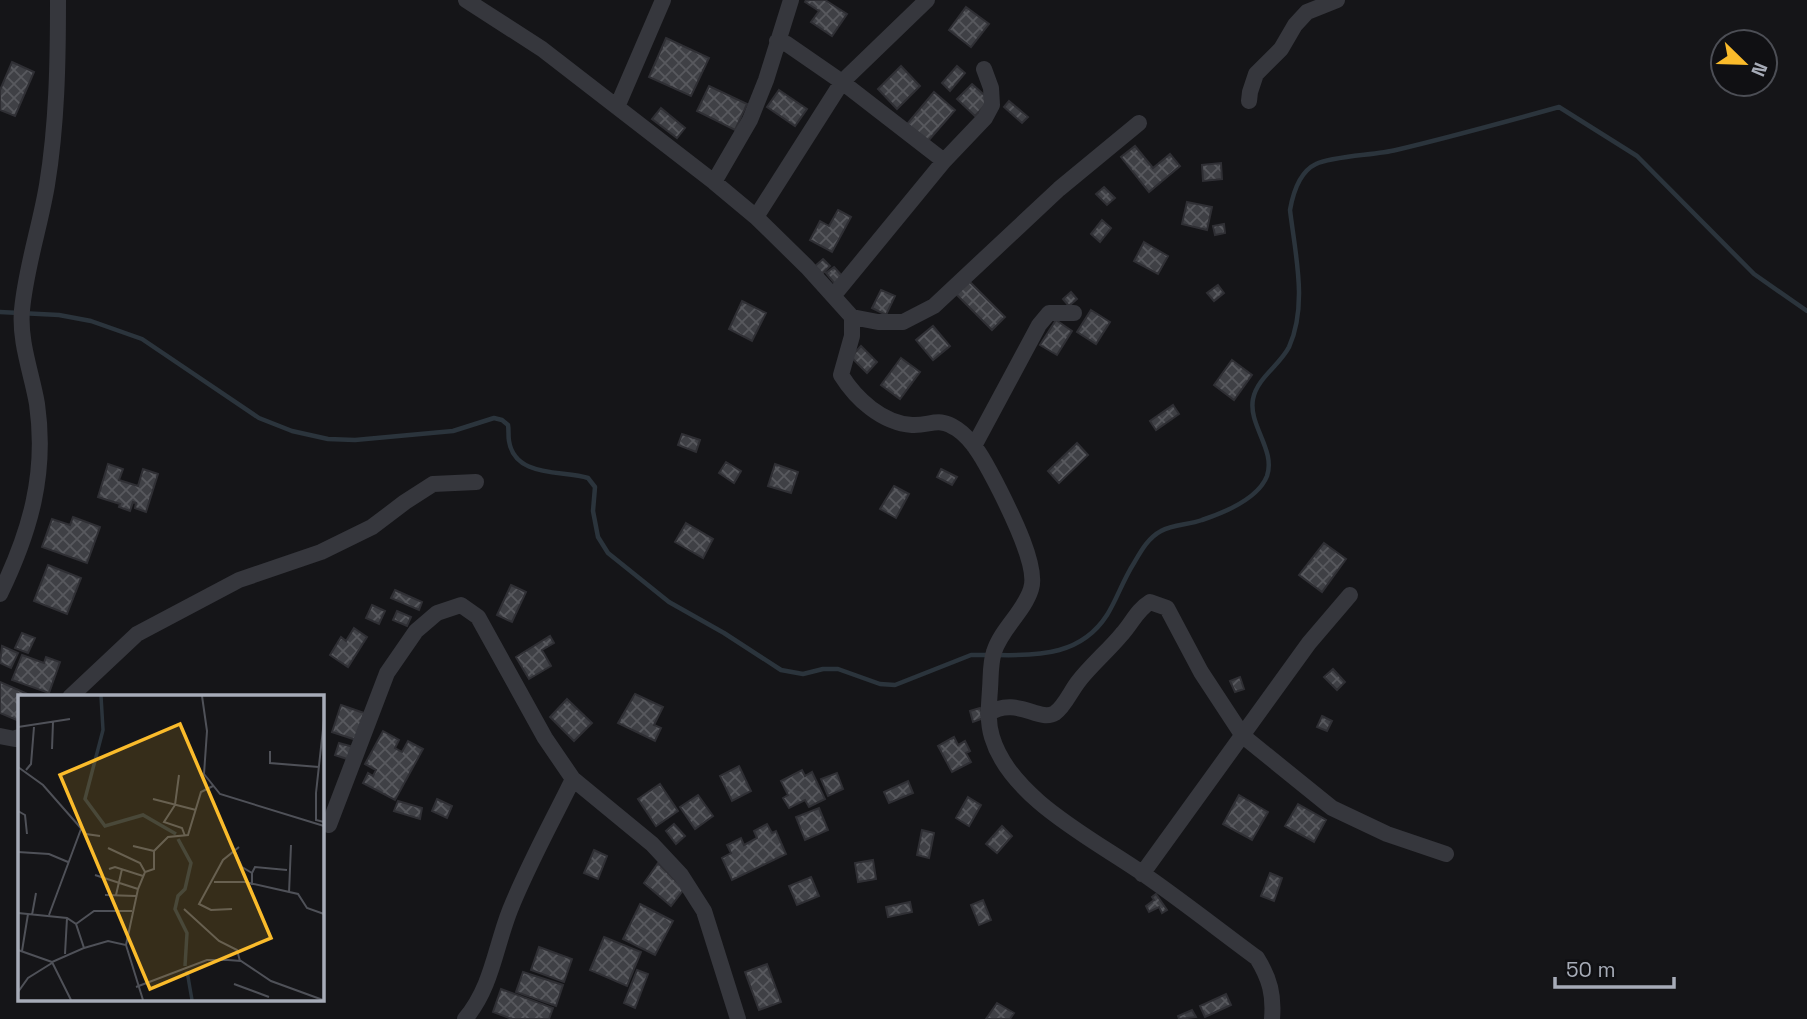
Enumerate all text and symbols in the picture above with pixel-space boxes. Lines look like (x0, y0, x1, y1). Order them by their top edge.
north arrow (1709, 28, 1779, 98)
text: N (1745, 59, 1773, 80)
inset map (18, 695, 324, 1002)
scale bar (1555, 946, 1674, 990)
text: 50 m (1566, 956, 1616, 983)

